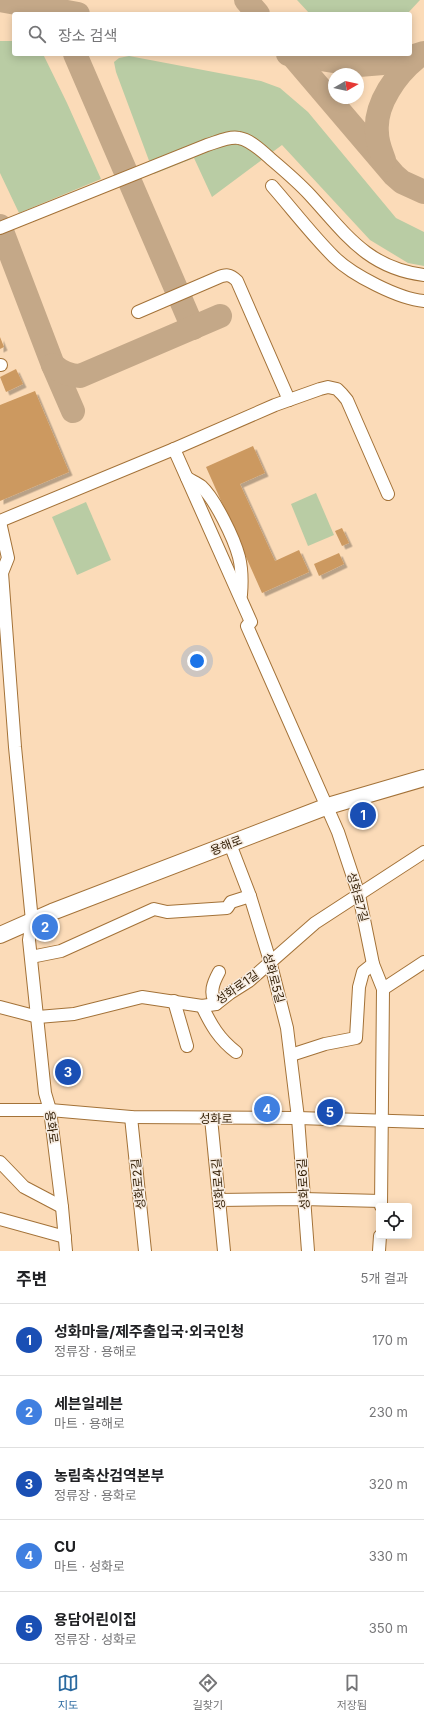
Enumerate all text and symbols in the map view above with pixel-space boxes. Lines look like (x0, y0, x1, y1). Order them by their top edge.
search box (12, 12, 412, 56)
icon: search (26, 23, 48, 45)
text: 장소 검색 (58, 26, 117, 45)
north arrow (328, 68, 364, 104)
your location (187, 651, 207, 671)
pin: 1 (350, 800, 376, 830)
street label: 용해로 (208, 832, 244, 858)
street label: 성화로7길 (344, 870, 372, 924)
pin: 2 (32, 912, 58, 942)
street label: 성화로5길 (260, 951, 288, 1005)
street label: 성화로1길 (213, 967, 261, 1007)
pin: 3 (55, 1057, 81, 1087)
pin: 4 (254, 1094, 280, 1124)
pin: 5 (317, 1097, 343, 1127)
street label: 용화로 (42, 1110, 62, 1144)
street label: 성화로 (199, 1111, 233, 1126)
street label: 성화로4길 (208, 1157, 228, 1211)
street label: 성화로2길 (128, 1158, 148, 1210)
street label: 성화로6길 (294, 1158, 312, 1210)
map controls (376, 1203, 412, 1239)
button: locate (376, 1203, 412, 1239)
text: 주변 (16, 1269, 47, 1289)
text: 5개 결과 (361, 1270, 408, 1286)
text: 성화마을/제주출입국·외국인청 (54, 1322, 244, 1341)
text: 1 (26, 1332, 32, 1348)
text: 170 m (372, 1332, 408, 1348)
text: 정류장 · 용해로 (54, 1343, 137, 1359)
text: 세븐일레븐 (54, 1394, 123, 1413)
text: 2 (25, 1404, 33, 1420)
text: 230 m (369, 1404, 408, 1420)
text: 마트 · 용해로 (54, 1415, 125, 1431)
text: 농림축산검역본부 (54, 1466, 164, 1485)
text: 3 (25, 1476, 33, 1492)
text: 320 m (369, 1476, 408, 1492)
text: 정류장 · 용화로 (54, 1487, 137, 1503)
text: CU (54, 1537, 76, 1556)
text: 4 (25, 1548, 33, 1564)
text: 330 m (369, 1548, 408, 1564)
text: 마트 · 성화로 (54, 1558, 125, 1574)
text: 용담어린이집 (54, 1610, 137, 1629)
text: 5 (25, 1620, 33, 1636)
text: 350 m (369, 1620, 408, 1636)
text: 정류장 · 성화로 (54, 1631, 137, 1647)
tab: 지도 (57, 1672, 79, 1712)
tab: 길찾기 (193, 1672, 223, 1712)
tab: 저장됨 (337, 1672, 367, 1712)

